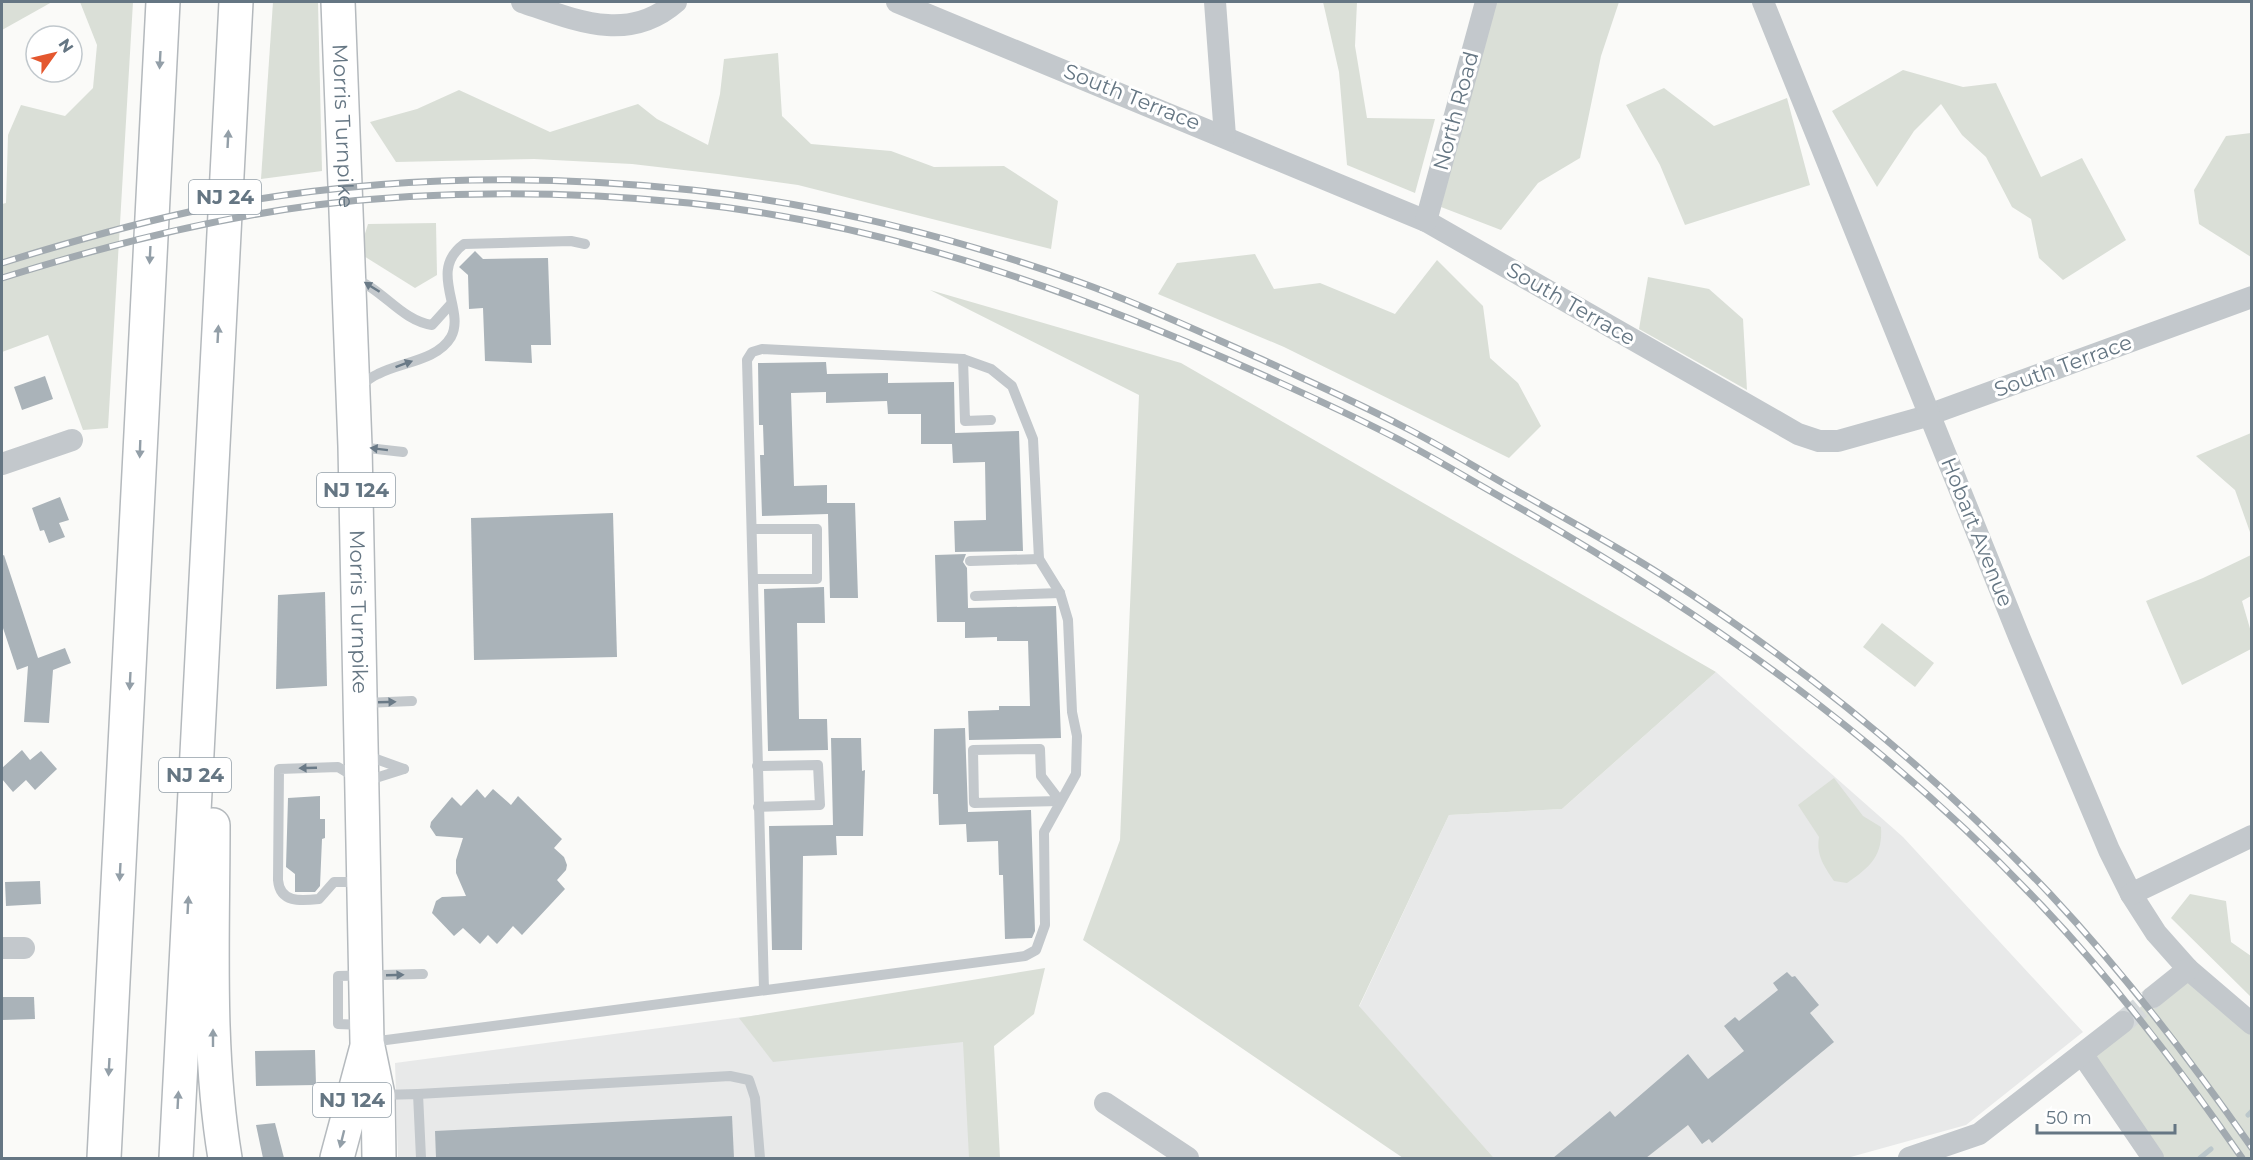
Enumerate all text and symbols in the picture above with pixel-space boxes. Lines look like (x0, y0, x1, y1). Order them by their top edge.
north arrow (24, 24, 84, 84)
text: N (55, 35, 78, 57)
street label: Morris Turnpike (328, 43, 359, 208)
street label: North Road (1428, 49, 1483, 173)
one-way arrow (155, 50, 164, 69)
street label: South Terrace (1060, 58, 1204, 135)
one-way arrow (224, 130, 233, 149)
road number: NJ 24 (189, 180, 261, 214)
one-way arrow (145, 245, 154, 264)
street label: South Terrace (1502, 257, 1640, 351)
one-way arrow (364, 281, 380, 292)
one-way arrow (213, 324, 222, 343)
street label: South Terrace (1991, 329, 2135, 402)
one-way arrow (396, 359, 414, 369)
one-way arrow (136, 440, 145, 459)
one-way arrow (369, 444, 388, 454)
street label: Hobart Avenue (1936, 454, 2019, 610)
road number: NJ 124 (317, 473, 395, 507)
street label: Morris Turnpike (345, 529, 373, 694)
one-way arrow (126, 672, 135, 691)
one-way arrow (377, 698, 396, 707)
road number: NJ 24 (159, 758, 231, 792)
one-way arrow (299, 764, 318, 773)
one-way arrow (116, 863, 125, 882)
one-way arrow (184, 896, 193, 915)
one-way arrow (385, 970, 404, 980)
one-way arrow (208, 1028, 218, 1047)
one-way arrow (105, 1058, 114, 1077)
road number: NJ 124 (313, 1083, 391, 1117)
one-way arrow (174, 1091, 183, 1110)
scale bar (2037, 1097, 2175, 1135)
text: 50 m (2046, 1107, 2092, 1129)
one-way arrow (337, 1130, 347, 1148)

